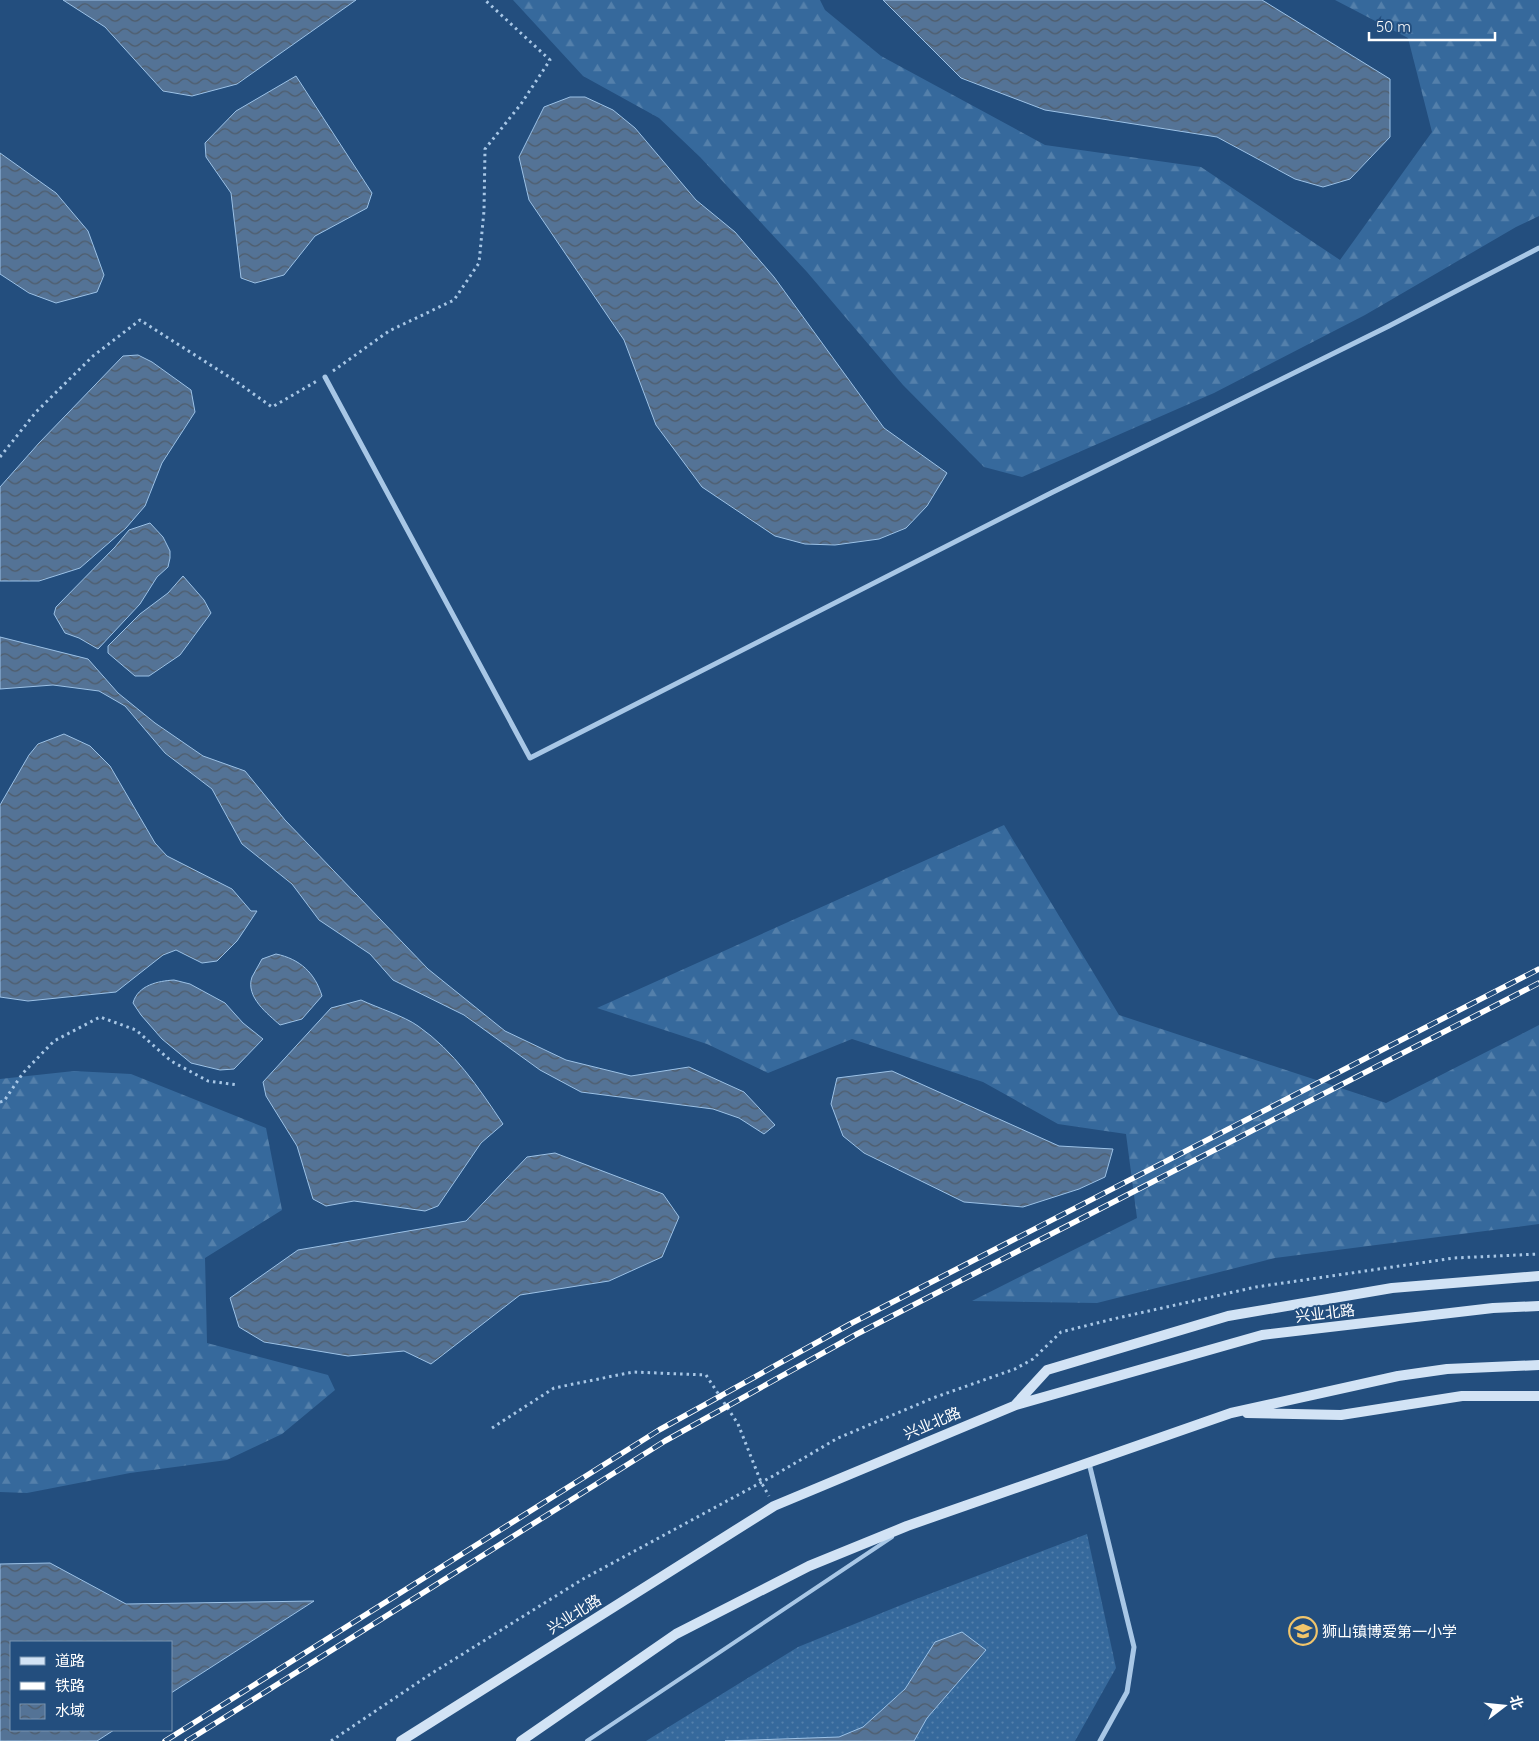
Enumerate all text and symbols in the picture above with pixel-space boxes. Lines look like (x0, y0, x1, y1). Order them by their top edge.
scale bar (1369, 10, 1495, 42)
text: 50 m (1376, 17, 1411, 36)
street label: 兴业北路 (1294, 1300, 1356, 1326)
street label: 兴业北路 (901, 1403, 963, 1443)
street label: 兴业北路 (544, 1590, 604, 1638)
school or university icon: 狮山镇博爱第一小学 (1288, 1616, 1318, 1646)
place label: 狮山镇博爱第一小学 (1322, 1622, 1457, 1641)
legend (10, 1641, 172, 1731)
text: 道路 (55, 1651, 85, 1670)
text: 铁路 (55, 1676, 85, 1695)
north arrow (1479, 1681, 1529, 1731)
text: 北 (1506, 1693, 1527, 1712)
text: 水域 (55, 1701, 85, 1720)

